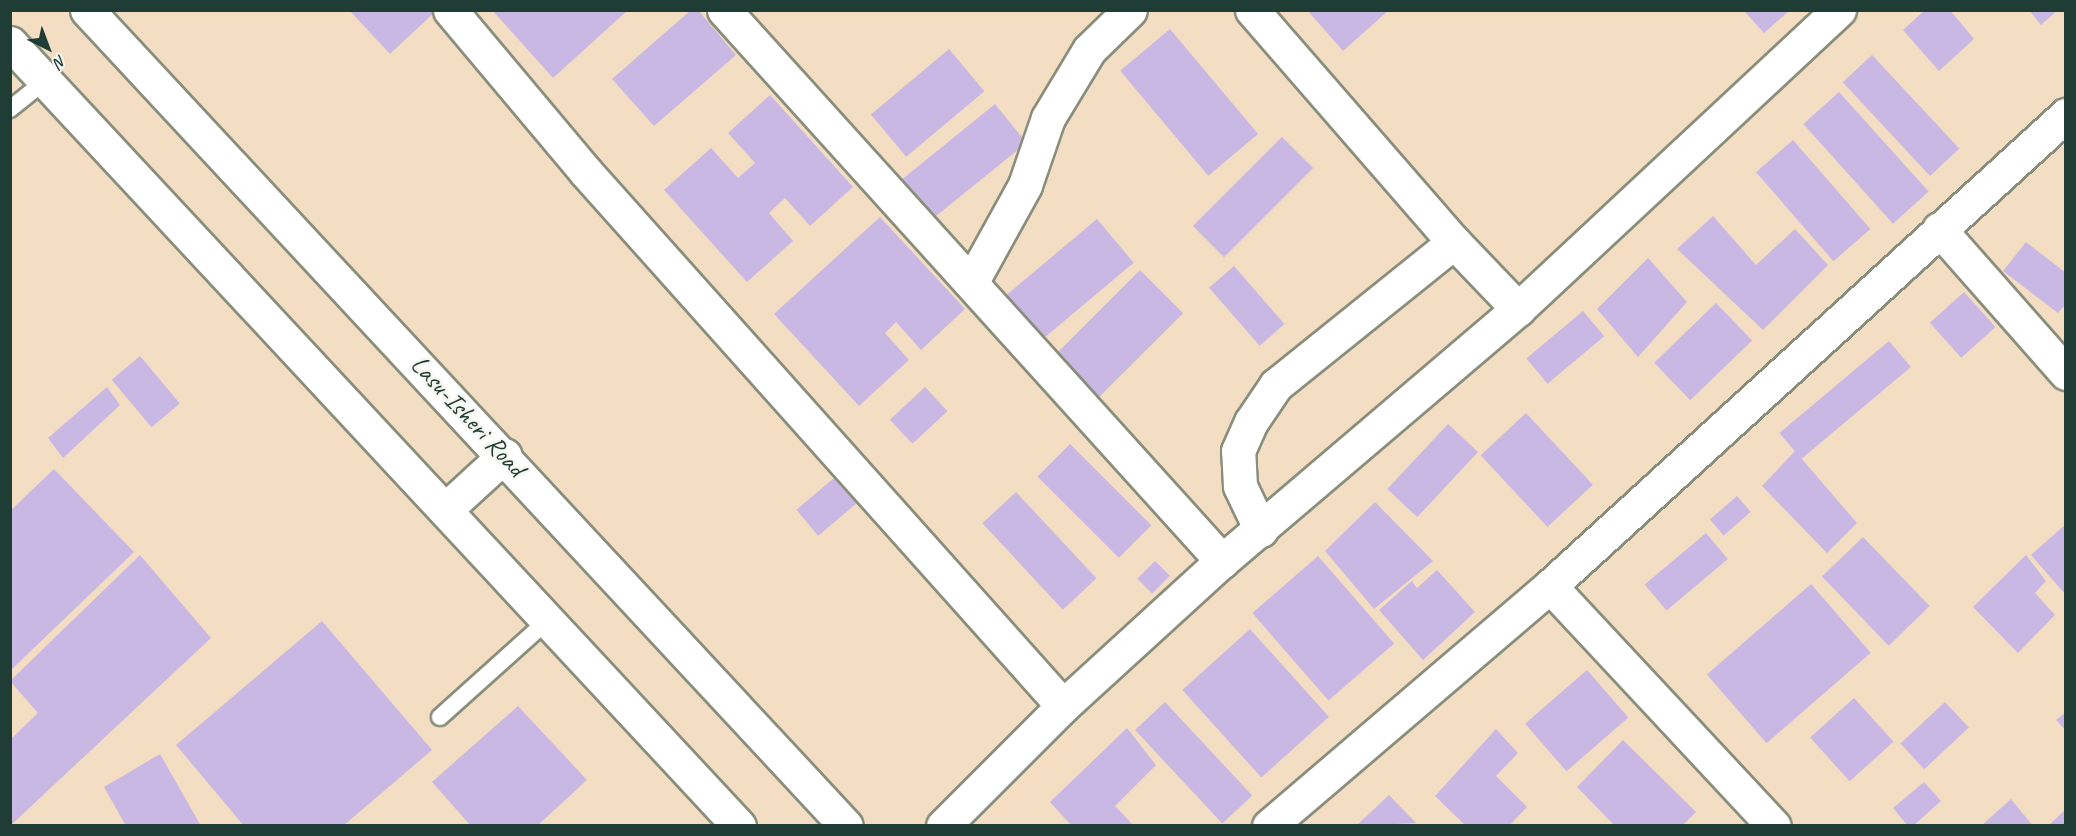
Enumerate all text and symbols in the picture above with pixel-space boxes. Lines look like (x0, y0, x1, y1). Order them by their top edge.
north arrow (18, 18, 78, 78)
text: N (50, 51, 70, 72)
street label: Lasu-Isheri Road (405, 350, 531, 482)

